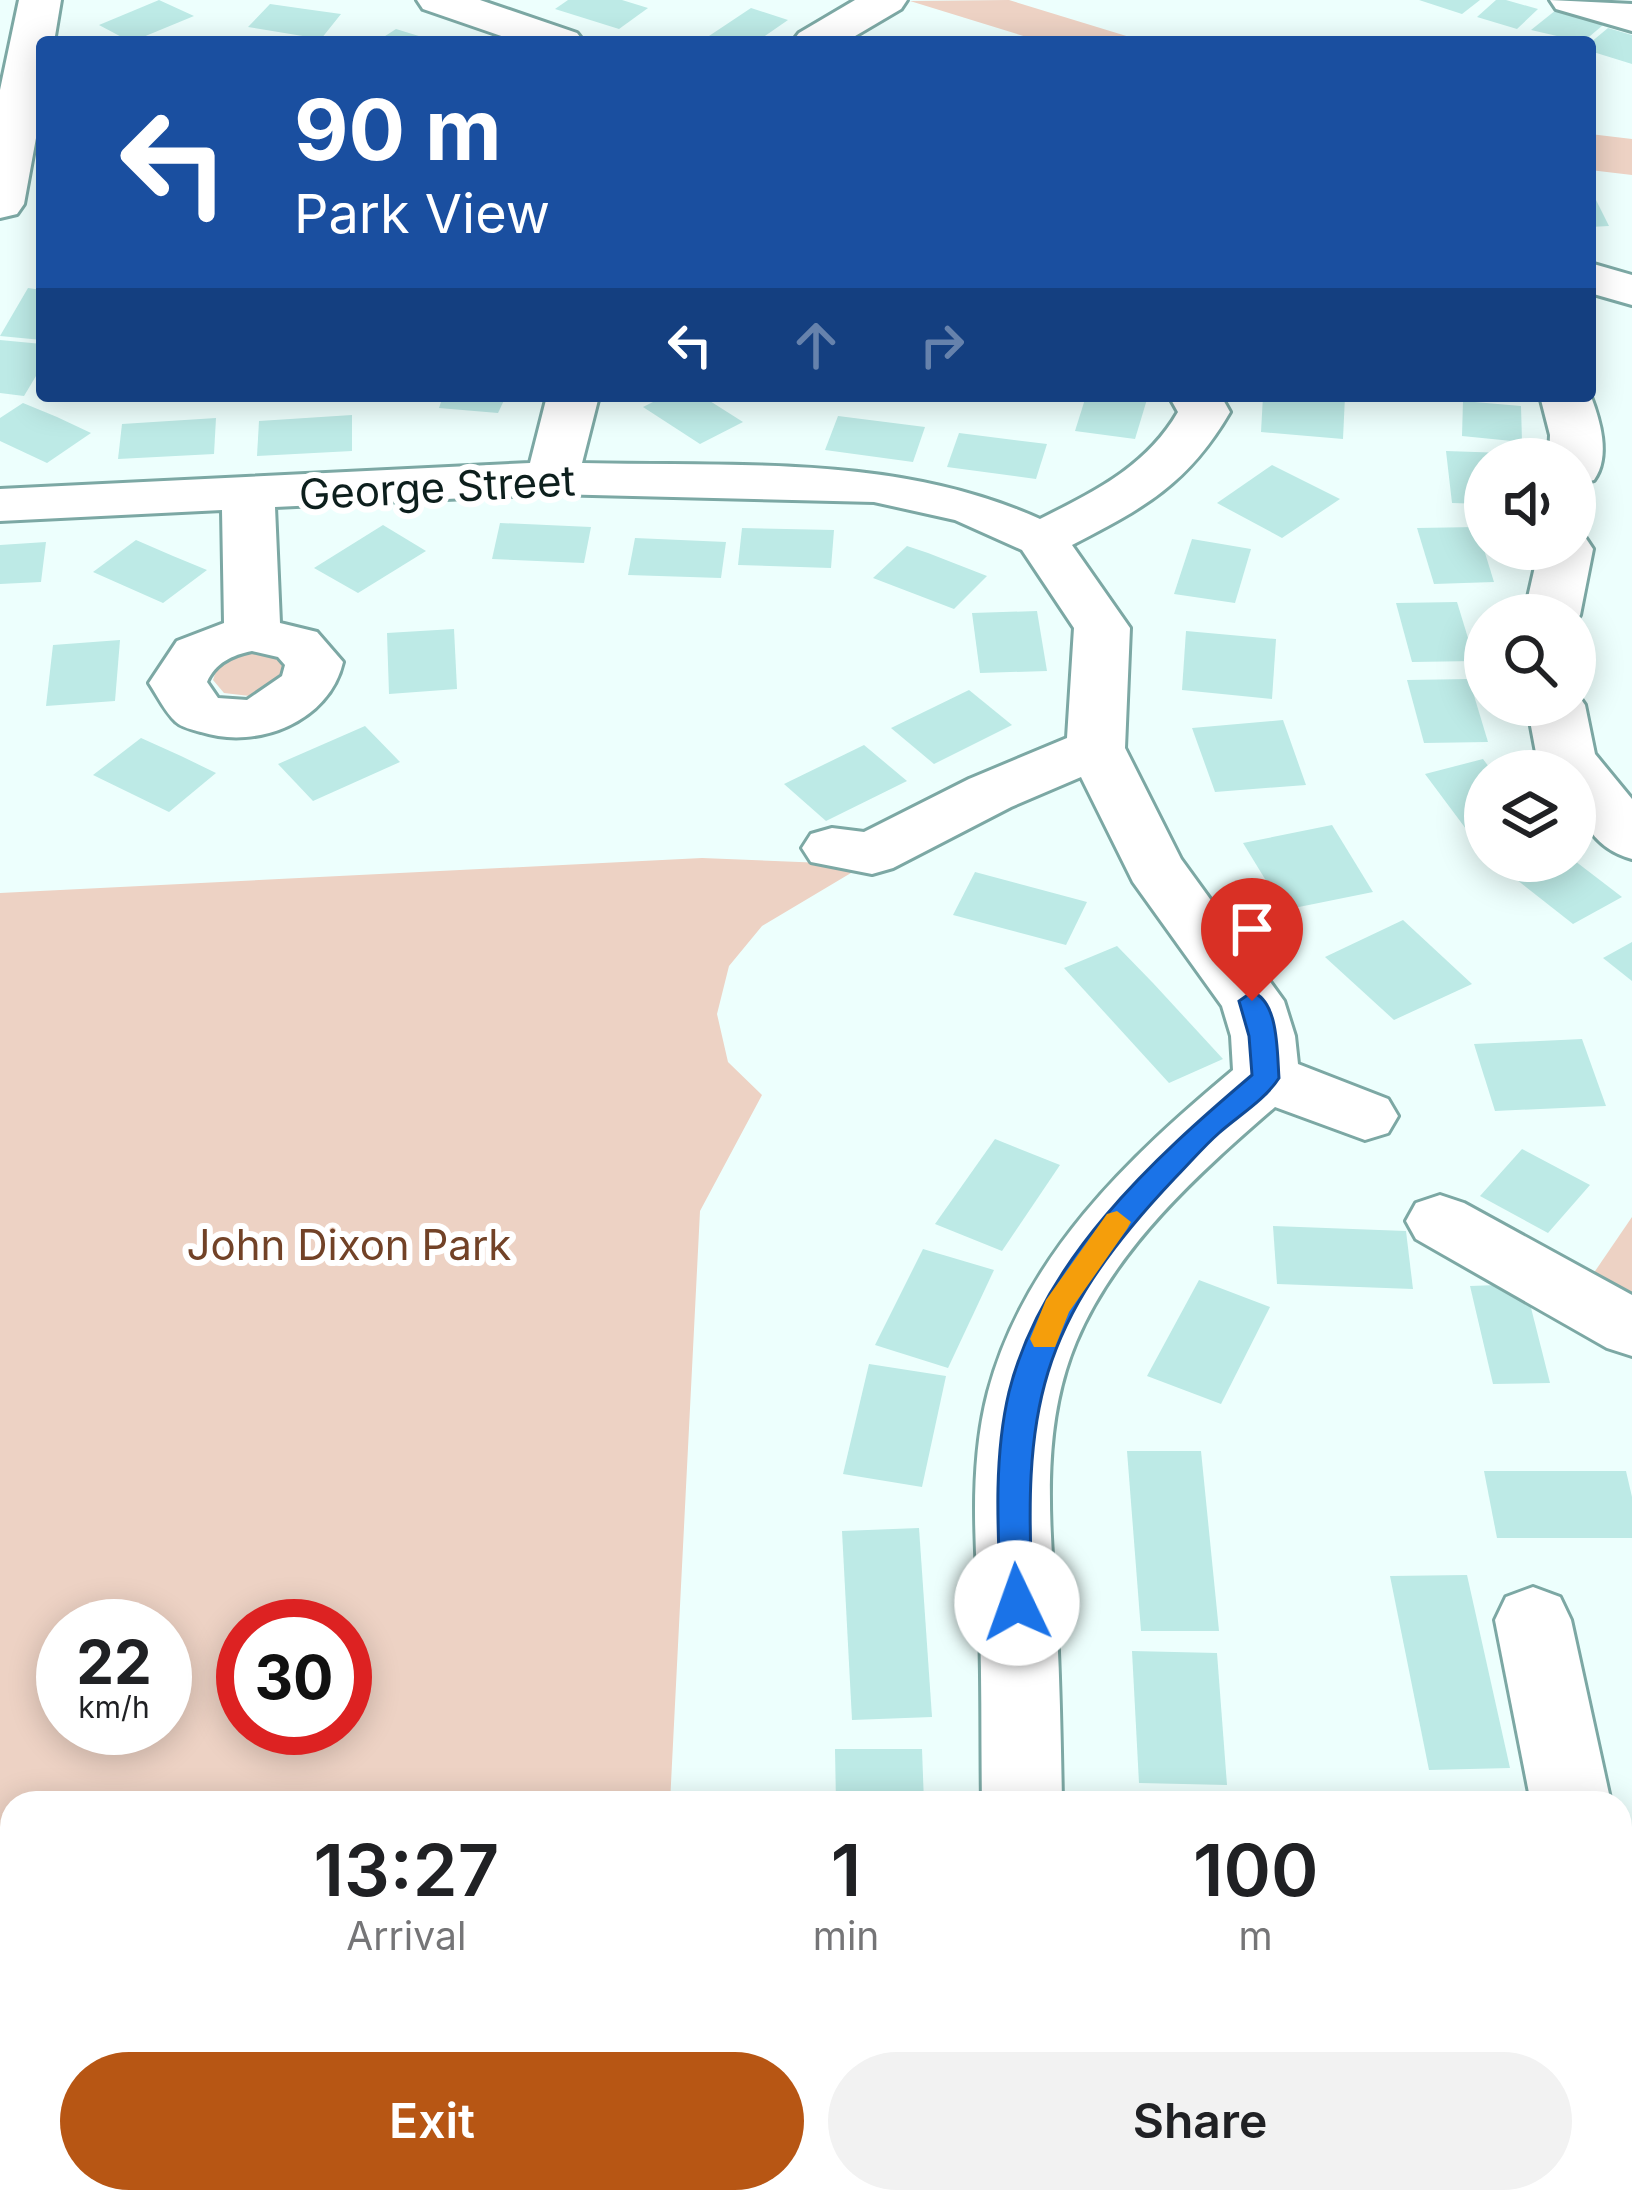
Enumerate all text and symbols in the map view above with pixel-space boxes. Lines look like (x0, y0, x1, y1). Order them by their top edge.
text: 90 m (294, 79, 502, 180)
icon: left (96, 84, 252, 240)
text: Park View (294, 181, 550, 246)
icon: left (657, 312, 723, 378)
icon: ahead (783, 312, 849, 378)
icon: right (909, 312, 975, 378)
map controls (1464, 438, 1596, 882)
button: sound (1464, 438, 1596, 570)
street label: George Street (298, 454, 576, 520)
button: search (1464, 594, 1596, 726)
button: layers (1464, 750, 1596, 882)
pin (1201, 878, 1303, 1001)
icon: arrive (1219, 896, 1285, 962)
park label: John Dixon Park (187, 1219, 511, 1270)
position arrow (954, 1540, 1080, 1666)
speed limit sign: 30 (216, 1599, 372, 1755)
text: 22 (76, 1626, 152, 1698)
text: km/h (78, 1689, 150, 1725)
text: 13:27 (314, 1826, 499, 1913)
text: 1 (831, 1826, 861, 1913)
text: 100 (1193, 1826, 1318, 1913)
text: Arrival (346, 1912, 466, 1959)
text: min (813, 1912, 879, 1959)
text: m (1239, 1912, 1273, 1959)
button: Exit (60, 2052, 804, 2190)
button: Share (828, 2052, 1572, 2190)

